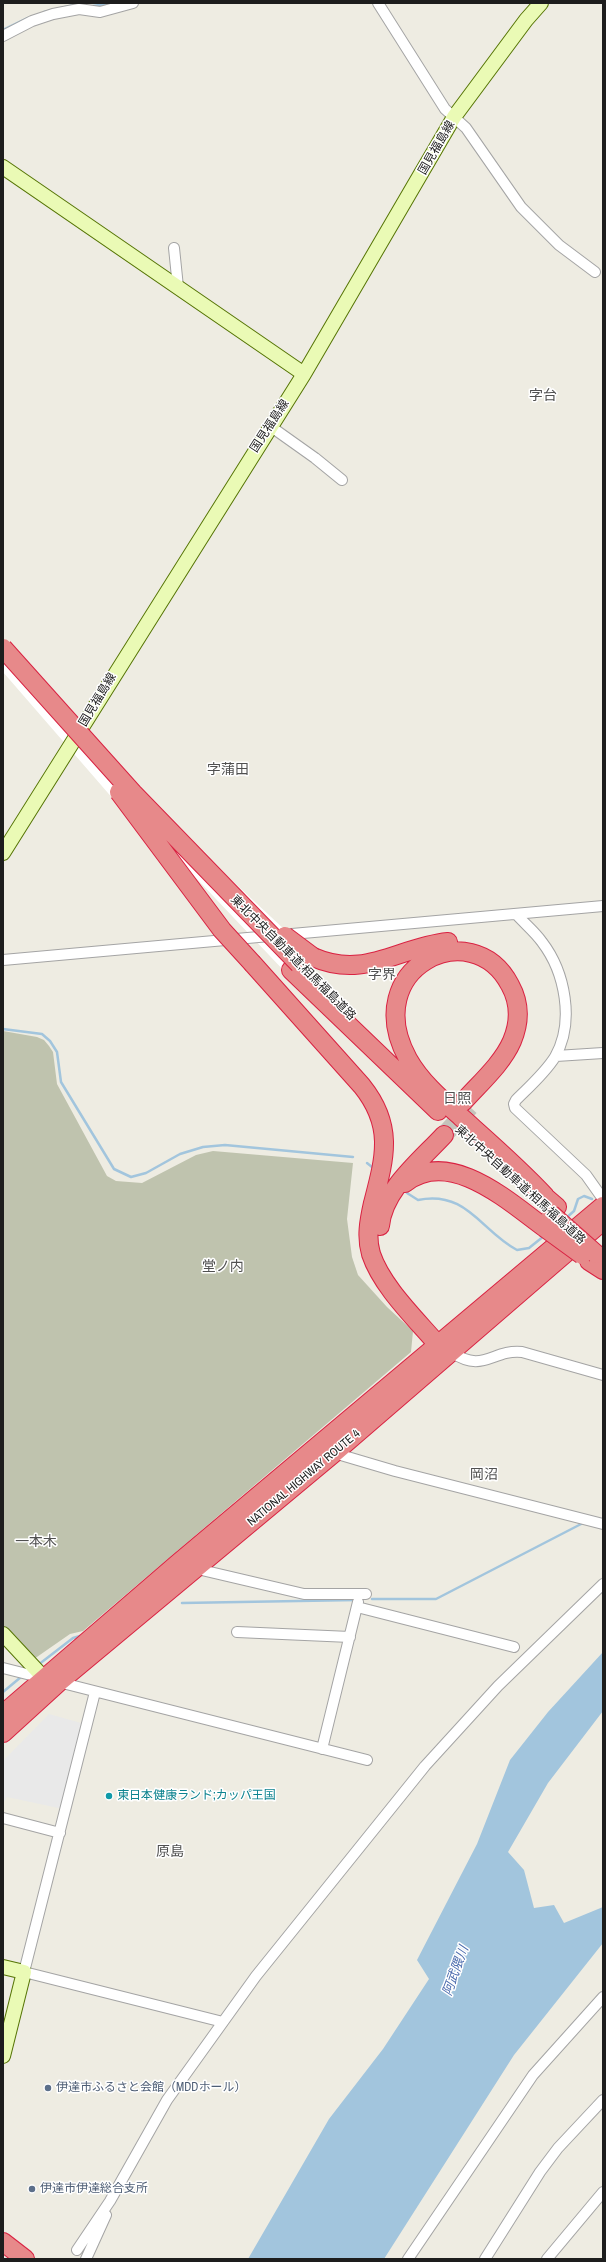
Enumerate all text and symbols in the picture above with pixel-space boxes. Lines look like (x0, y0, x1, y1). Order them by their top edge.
street label: 国見福島線 (416, 118, 458, 178)
district label: 字台 (529, 388, 557, 404)
street label: 国見福島線 (248, 397, 292, 455)
street label: 国見福島線 (76, 671, 120, 729)
district label: 字蒲田 (207, 762, 249, 778)
street label: 東北中央自動車道;相馬福島道路 (228, 893, 358, 1023)
district label: 字界 (368, 967, 396, 983)
district label: 日照 (443, 1091, 471, 1107)
street label: 東北中央自動車道;相馬福島道路 (452, 1123, 588, 1247)
district label: 堂ノ内 (202, 1259, 244, 1275)
street label: NATIONAL HIGHWAY ROUTE 4 (245, 1427, 363, 1529)
district label: 岡沼 (470, 1467, 498, 1483)
district label: 一本木 (15, 1534, 57, 1550)
place label: 東日本健康ランド;カッパ王国 (117, 1789, 276, 1803)
marker: 東日本健康ランド;カッパ王国 (104, 1791, 114, 1801)
district label: 原島 (156, 1844, 184, 1860)
water label: 阿武隈川 (440, 1944, 472, 1998)
place label: 伊達市ふるさと会館（MDDホール） (56, 2081, 246, 2095)
marker: 伊達市ふるさと会館（MDDホール） (43, 2083, 53, 2093)
place label: 伊達市伊達総合支所 (40, 2182, 148, 2196)
marker: 伊達市伊達総合支所 (27, 2184, 37, 2194)

